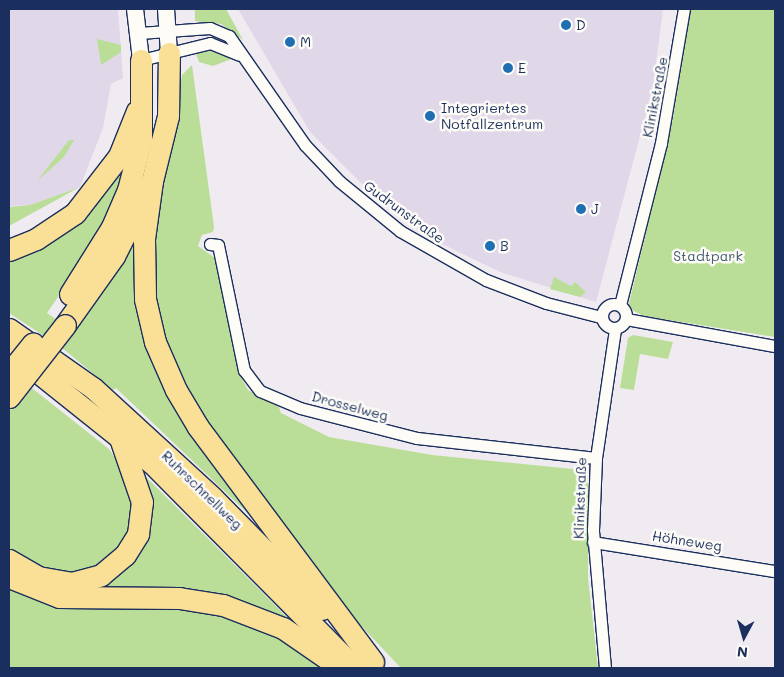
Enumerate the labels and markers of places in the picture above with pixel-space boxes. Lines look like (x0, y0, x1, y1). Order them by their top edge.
place label: D (576, 17, 586, 33)
marker: D (560, 19, 572, 31)
place label: M (300, 34, 311, 50)
marker: M (284, 36, 296, 48)
place label: E (518, 60, 526, 76)
marker: E (502, 62, 514, 74)
place label: Integriertes Notfallzentrum (441, 100, 543, 132)
marker: Integriertes Notfallzentrum (423, 109, 437, 123)
place label: J (591, 201, 599, 217)
marker: J (575, 203, 587, 215)
place label: B (500, 238, 509, 254)
marker: B (484, 240, 496, 252)

